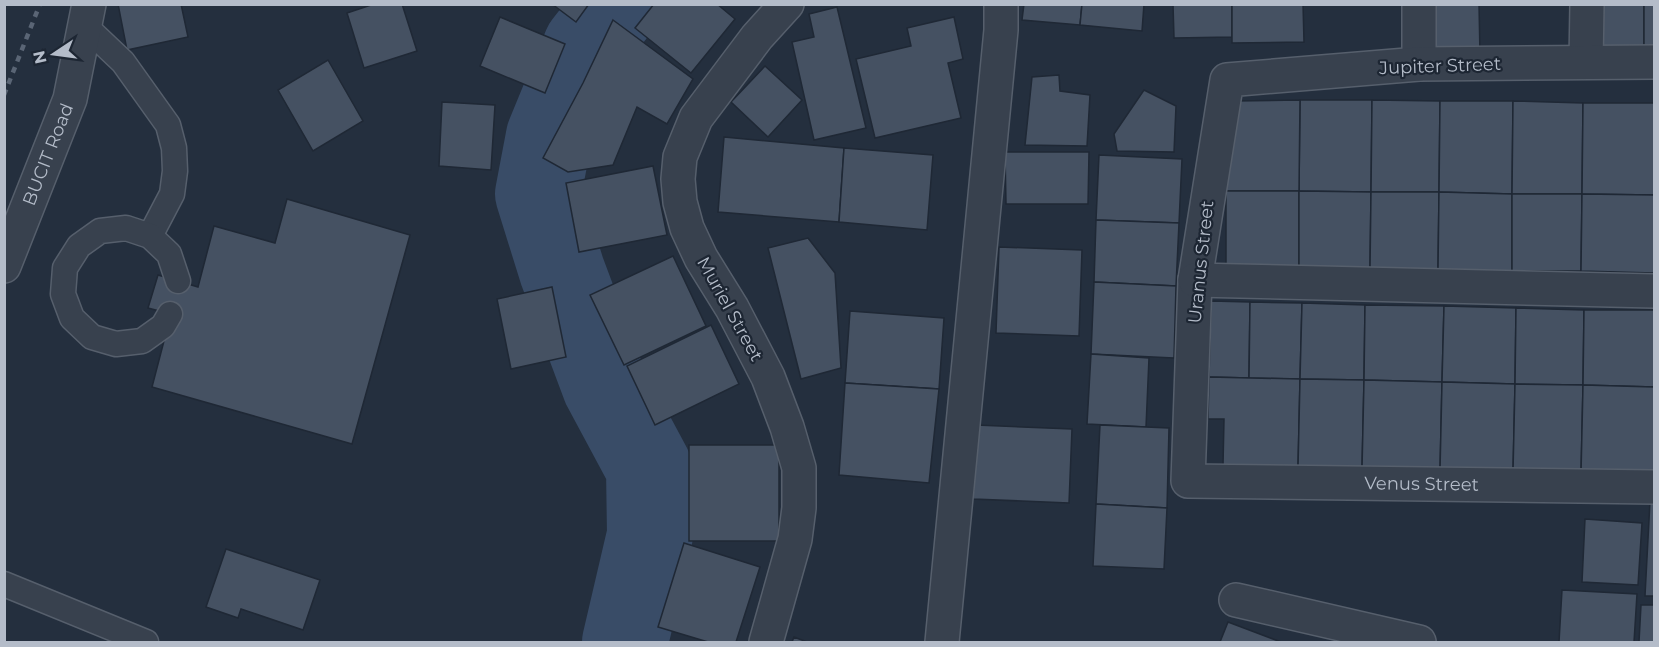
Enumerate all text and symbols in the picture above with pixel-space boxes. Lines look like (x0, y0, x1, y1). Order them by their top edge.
north arrow (24, 24, 84, 84)
text: N (29, 49, 51, 66)
street label: Jupiter Street (1378, 53, 1501, 79)
street label: BUCIT Road (18, 100, 78, 209)
street label: Uranus Street (1184, 199, 1218, 325)
street label: Muriel Street (692, 253, 768, 365)
street label: Venus Street (1364, 472, 1479, 496)

